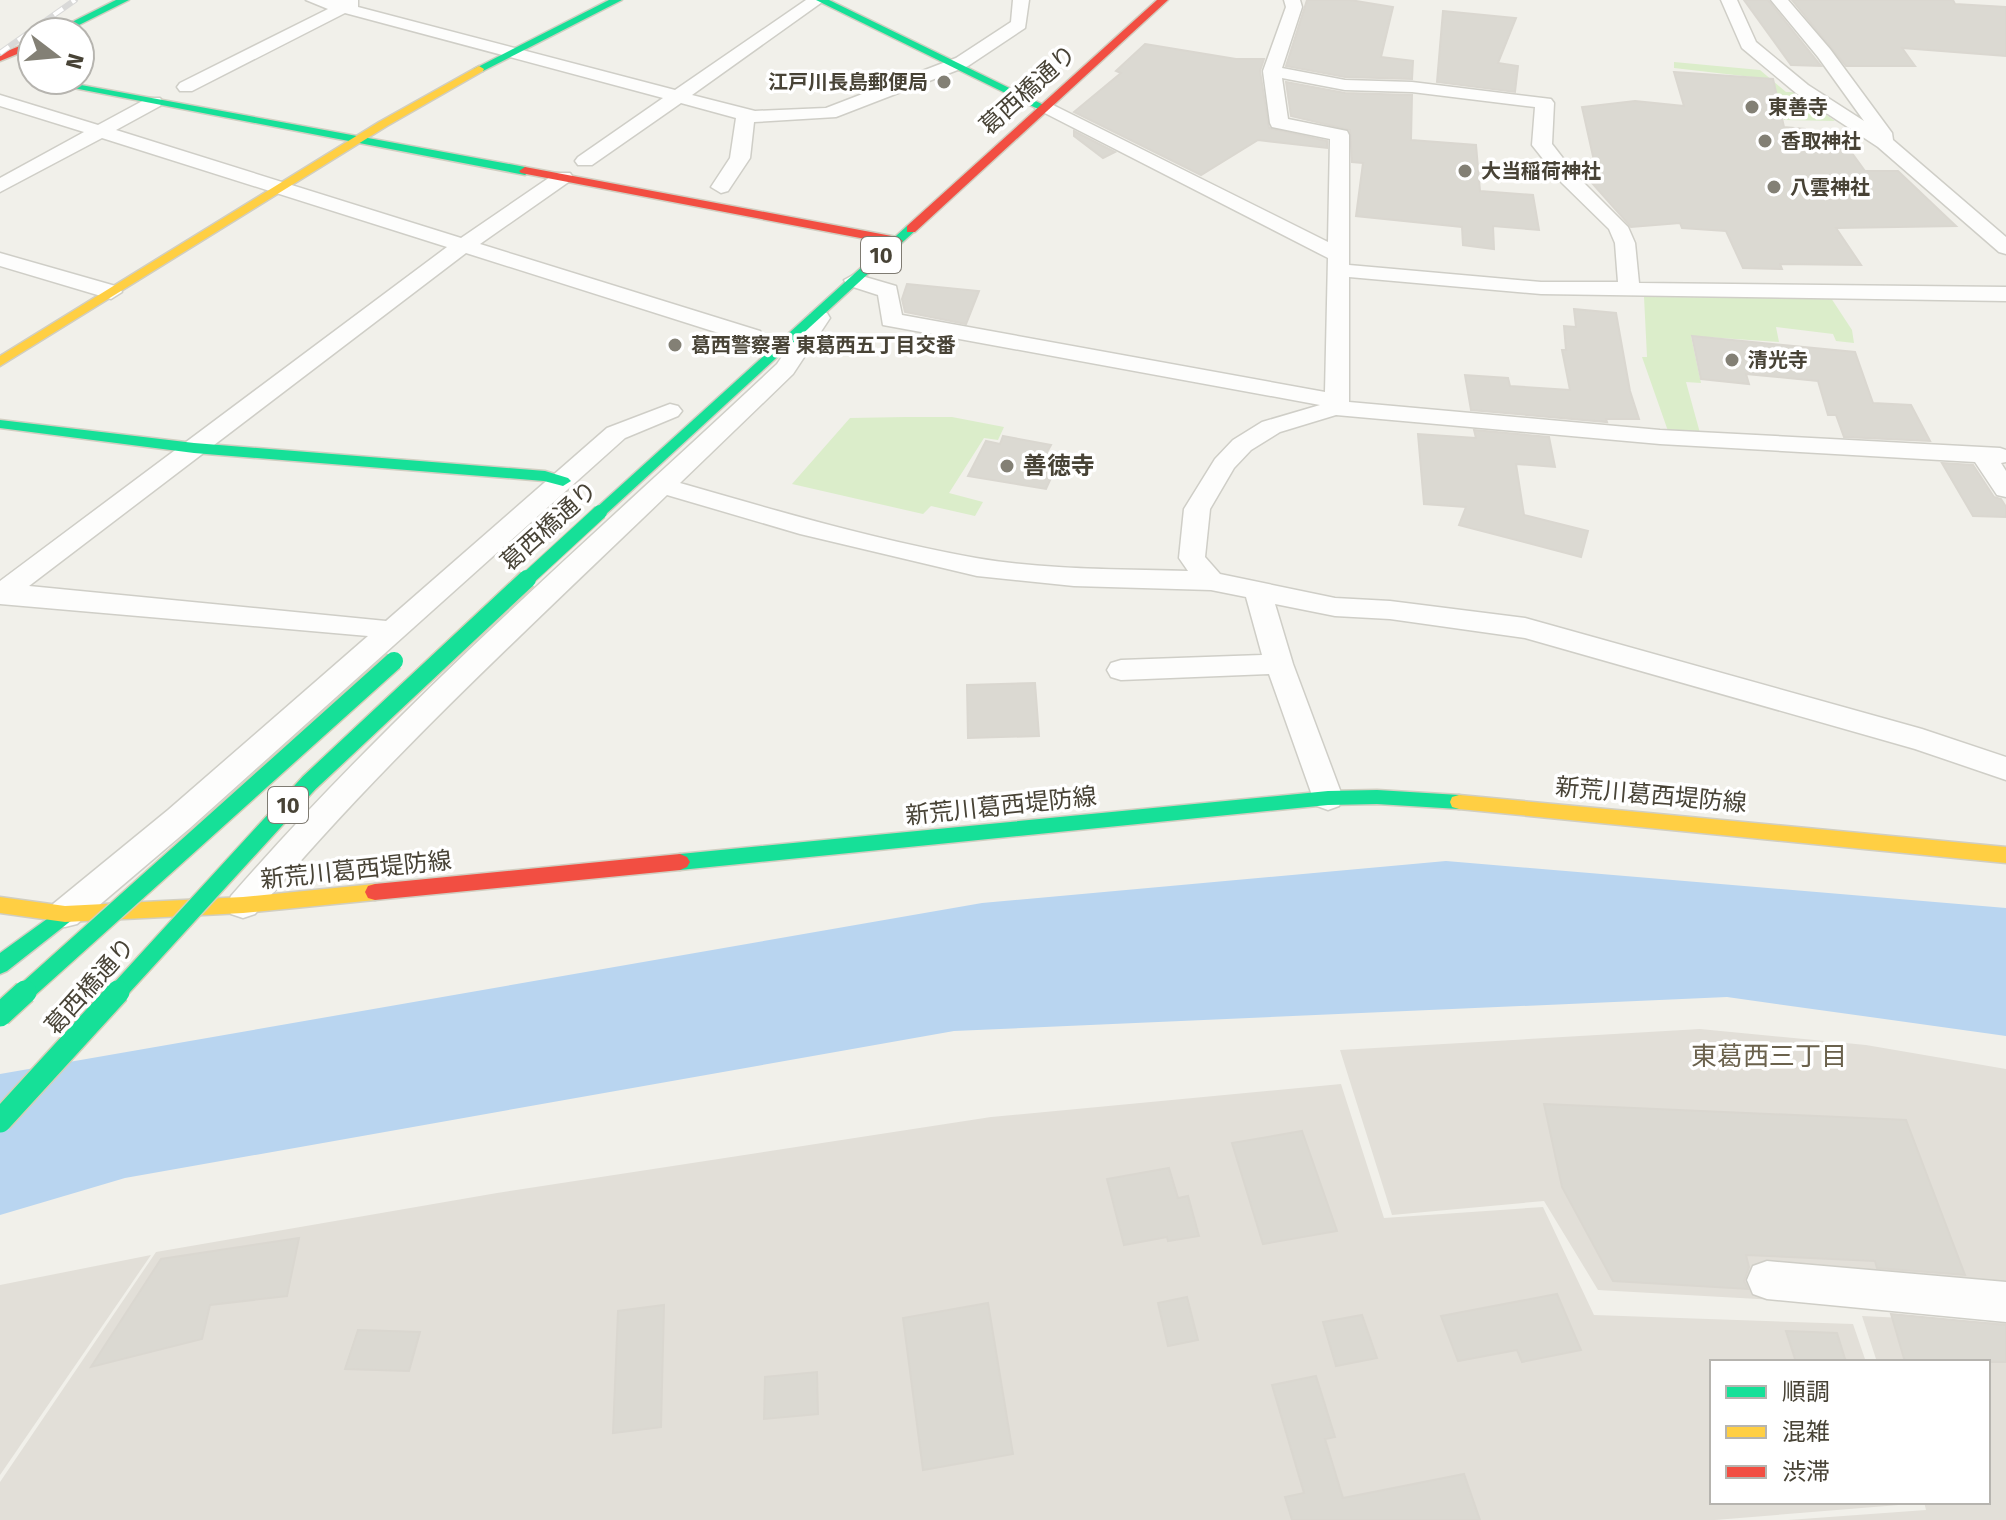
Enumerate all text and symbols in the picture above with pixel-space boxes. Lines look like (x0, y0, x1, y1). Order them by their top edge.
north arrow (16, 16, 96, 96)
street label: 葛西橋通り (974, 39, 1082, 141)
text: N (60, 51, 90, 72)
place label: 江戸川長島郵便局 (768, 70, 928, 94)
marker: 江戸川長島郵便局 (935, 73, 953, 91)
place label: 東善寺 (1768, 95, 1828, 119)
marker: 東善寺 (1743, 98, 1761, 116)
place label: 香取神社 (1781, 129, 1861, 153)
marker: 香取神社 (1756, 132, 1774, 150)
place label: 大当稲荷神社 (1481, 159, 1601, 183)
marker: 大当稲荷神社 (1456, 162, 1474, 180)
place label: 八雲神社 (1790, 175, 1870, 199)
marker: 八雲神社 (1765, 178, 1783, 196)
road number: 10 (861, 237, 901, 273)
place label: 葛西警察署 東葛西五丁目交番 (691, 333, 956, 357)
marker: 葛西警察署 東葛西五丁目交番 (666, 336, 684, 354)
place label: 清光寺 (1748, 348, 1808, 372)
marker: 清光寺 (1723, 351, 1741, 369)
place label: 善徳寺 (1023, 452, 1095, 480)
marker: 善徳寺 (998, 457, 1016, 475)
street label: 葛西橋通り (495, 475, 603, 577)
street label: 新荒川葛西堤防線 (1554, 773, 1748, 817)
street label: 新荒川葛西堤防線 (904, 782, 1098, 830)
road number: 10 (268, 787, 308, 823)
street label: 新荒川葛西堤防線 (259, 846, 453, 894)
street label: 葛西橋通り (39, 932, 141, 1040)
district label: 東葛西三丁目 (1691, 1041, 1847, 1072)
legend (1710, 1360, 1990, 1504)
text: 順調 (1782, 1378, 1830, 1406)
text: 混雑 (1782, 1418, 1830, 1446)
text: 渋滞 (1782, 1458, 1830, 1486)

